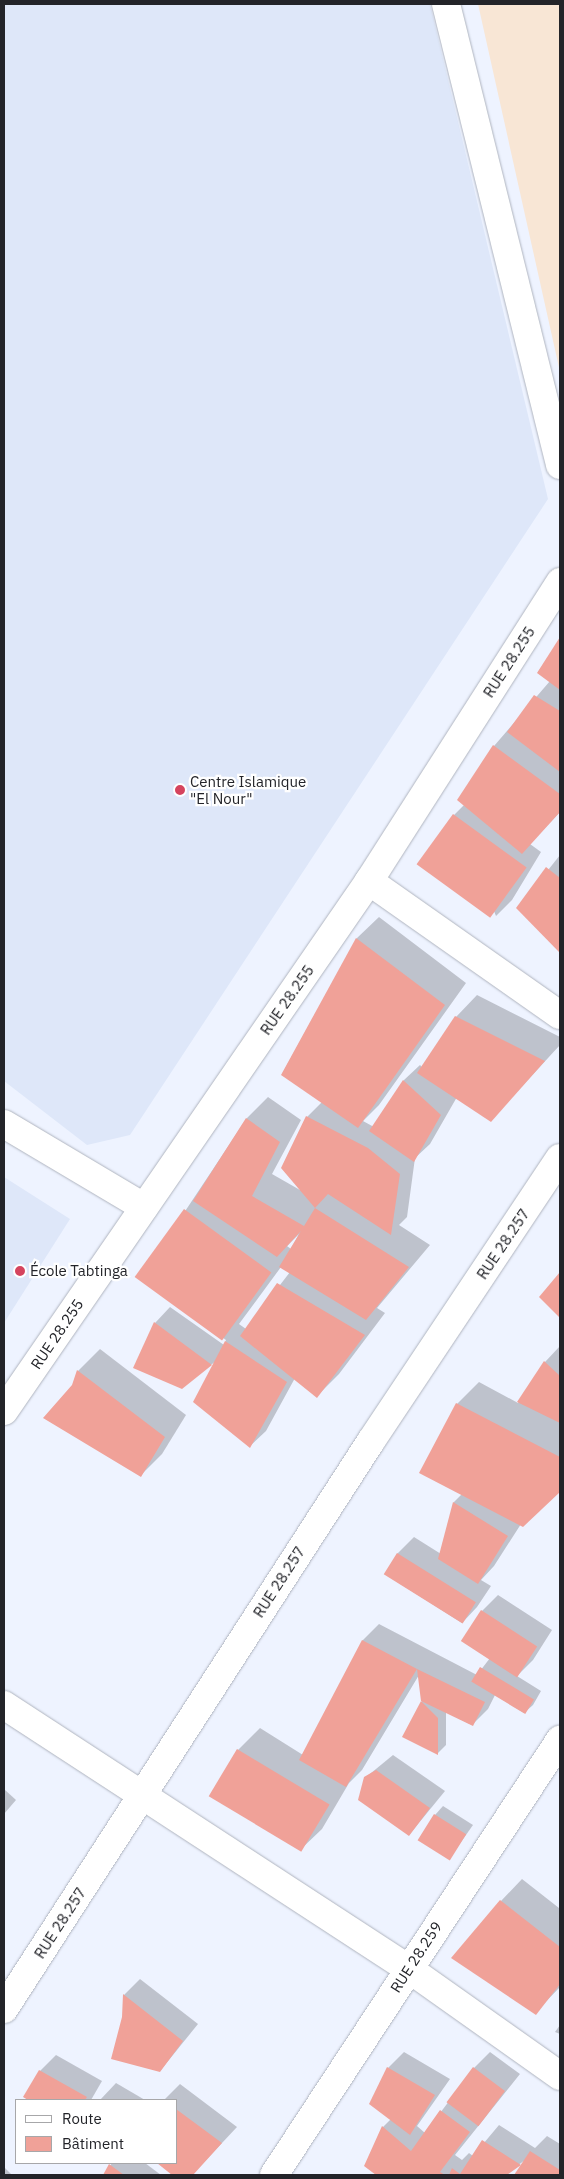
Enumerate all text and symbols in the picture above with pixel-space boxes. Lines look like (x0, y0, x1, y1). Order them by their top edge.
street label: RUE 28.255 (479, 623, 539, 701)
place label: Centre Islamique "El Nour" (190, 772, 306, 807)
marker: Centre Islamique "El Nour" (174, 784, 186, 796)
street label: RUE 28.255 (256, 962, 318, 1038)
street label: RUE 28.257 (473, 1205, 533, 1283)
place label: École Tabtinga (30, 1262, 128, 1280)
marker: École Tabtinga (14, 1265, 26, 1277)
street label: RUE 28.255 (27, 1295, 87, 1373)
street label: RUE 28.257 (249, 1543, 309, 1621)
street label: RUE 28.257 (30, 1884, 90, 1962)
street label: RUE 28.259 (386, 1918, 446, 1996)
legend (15, 2099, 178, 2164)
text: Route (62, 2109, 102, 2128)
text: Bâtiment (62, 2134, 124, 2153)

